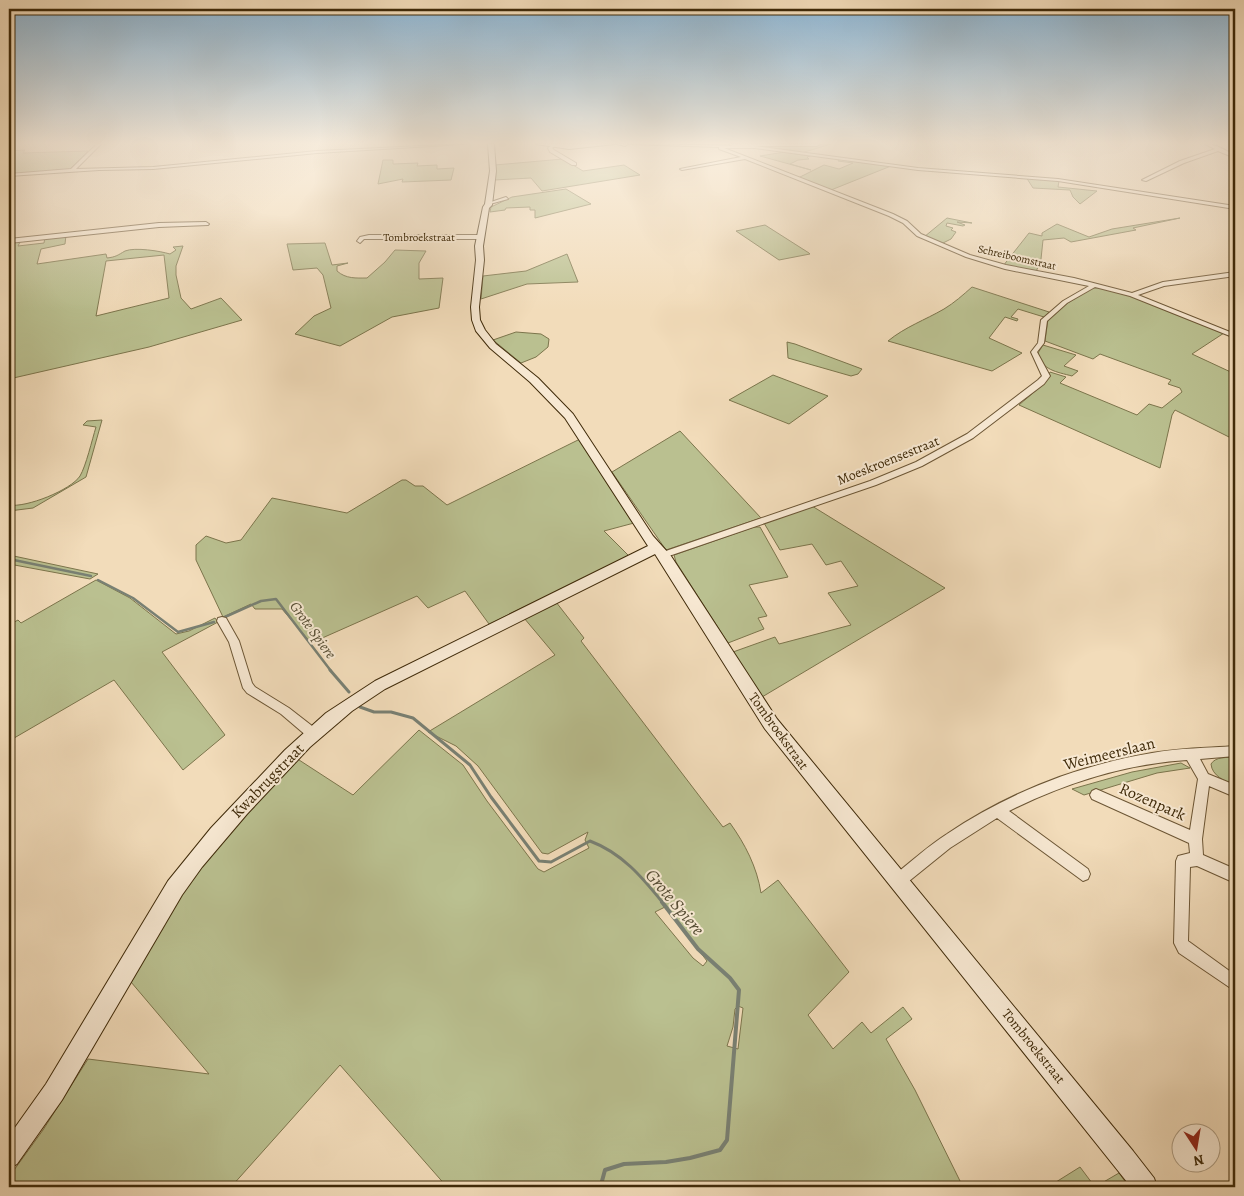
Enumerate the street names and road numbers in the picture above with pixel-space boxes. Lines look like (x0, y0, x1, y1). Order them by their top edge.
street label: Tombroekstraat (383, 230, 455, 245)
street label: Schreiboomstraat (976, 241, 1058, 274)
street label: Moeskroensestraat (834, 431, 942, 490)
street label: Tombroekstraat (744, 689, 813, 774)
street label: Weimeerslaan (1060, 732, 1157, 776)
street label: Kwabrugstraat (226, 738, 309, 823)
street label: Rozenpark (1116, 778, 1189, 826)
street label: Tombroekstraat (998, 1005, 1070, 1088)

